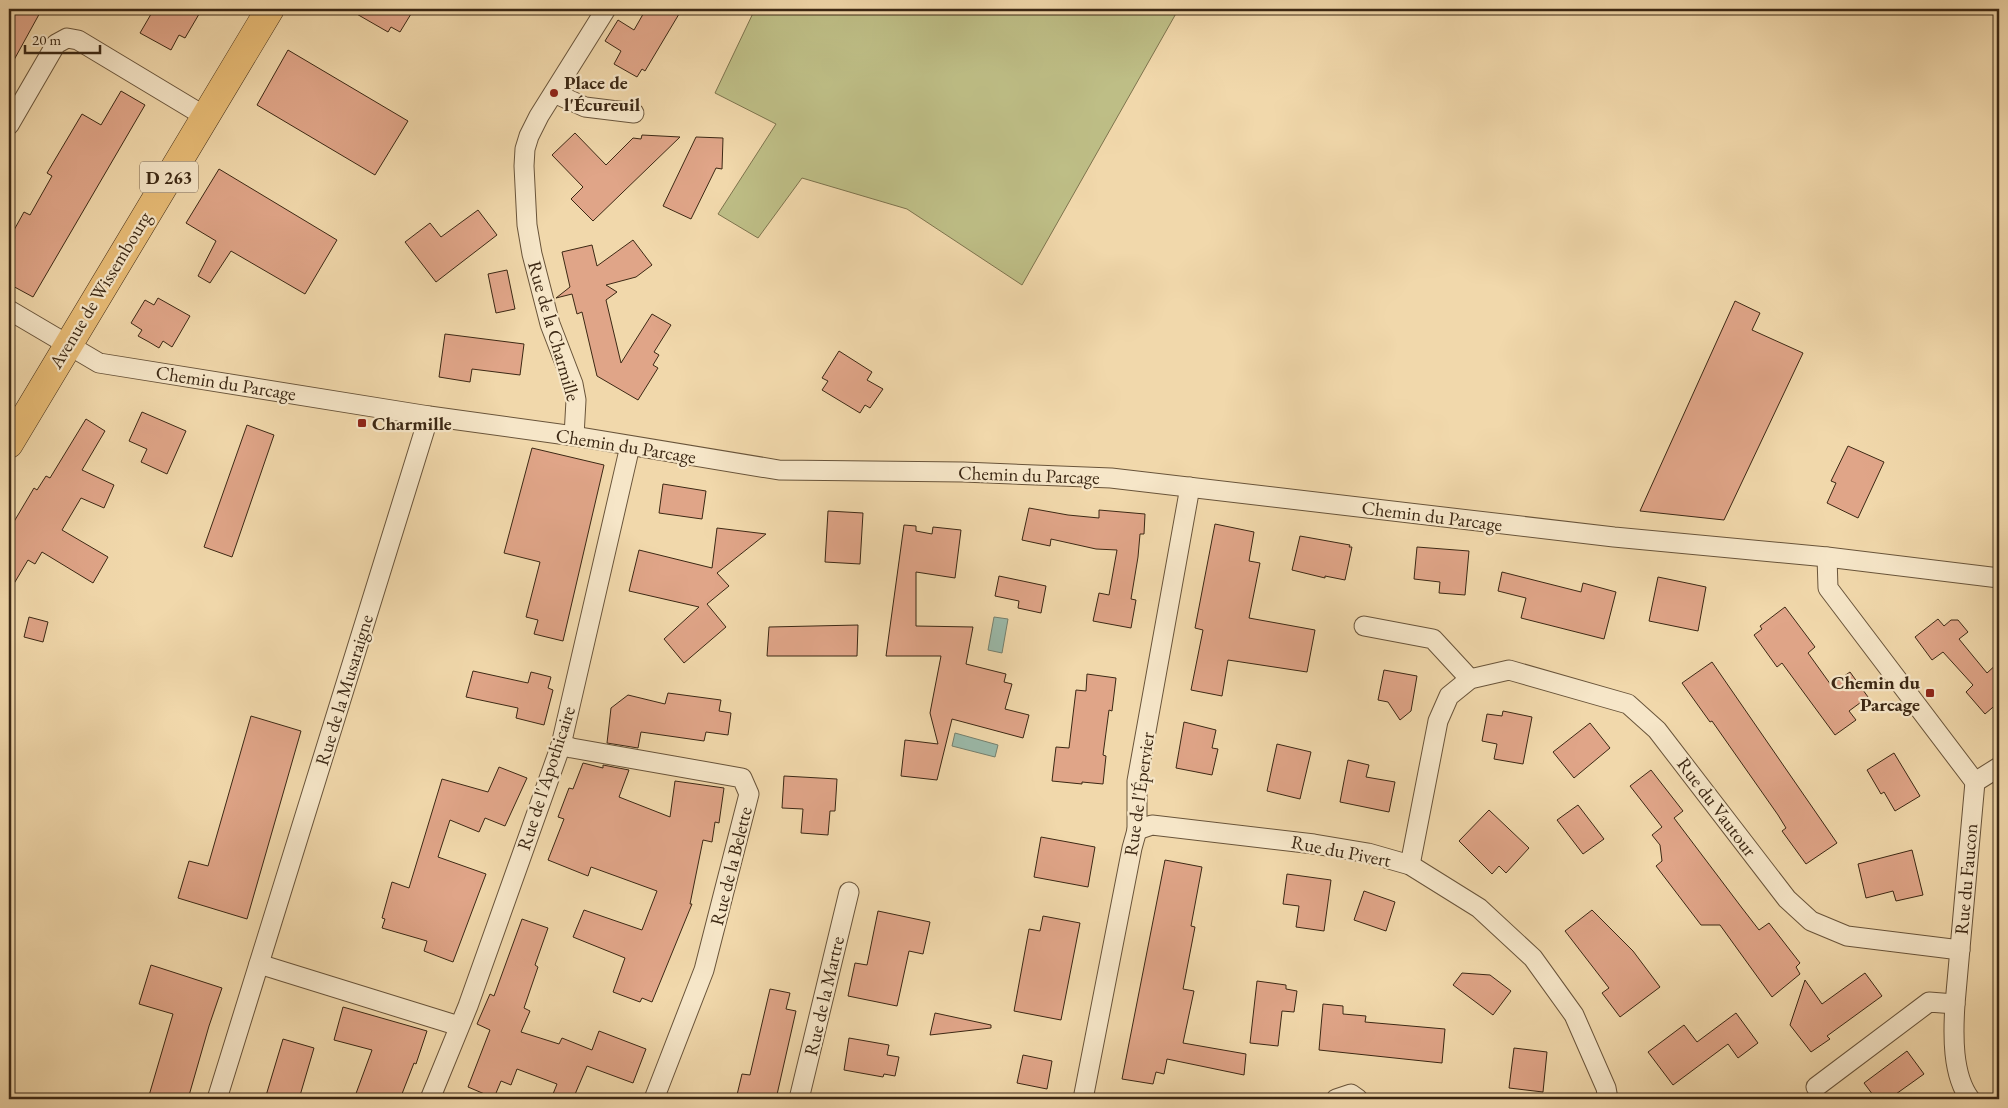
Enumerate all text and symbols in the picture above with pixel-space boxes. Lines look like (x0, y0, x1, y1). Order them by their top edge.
scale bar (25, 22, 100, 54)
text: 20 m (32, 30, 61, 49)
place label: Place de l'Écureuil (564, 70, 641, 117)
marker: Place de l'Écureuil (548, 87, 560, 99)
road number: D 263 (140, 162, 198, 192)
street label: Avenue de Wissembourg (43, 206, 157, 374)
street label: Rue de la Charmille (522, 258, 586, 404)
street label: Chemin du Parcage (154, 360, 298, 406)
place label: Charmille (372, 411, 452, 436)
marker: Charmille (356, 417, 368, 429)
street label: Chemin du Parcage (554, 423, 698, 469)
street label: Chemin du Parcage (958, 460, 1100, 490)
street label: Chemin du Parcage (1360, 495, 1504, 537)
street label: Rue de la Musaraigne (309, 611, 379, 769)
place label: Chemin du Parcage (1831, 670, 1921, 717)
marker: Chemin du Parcage (1924, 687, 1936, 699)
street label: Rue de l'Apothicaire (511, 703, 581, 853)
street label: Rue de l'Épervier (1118, 730, 1160, 858)
street label: Rue du Vautour (1671, 752, 1763, 862)
street label: Rue de la Belette (704, 804, 758, 928)
street label: Rue du Faucon (1949, 822, 1983, 936)
street label: Rue du Pivert (1289, 829, 1393, 873)
street label: Rue de la Martre (798, 934, 850, 1058)

